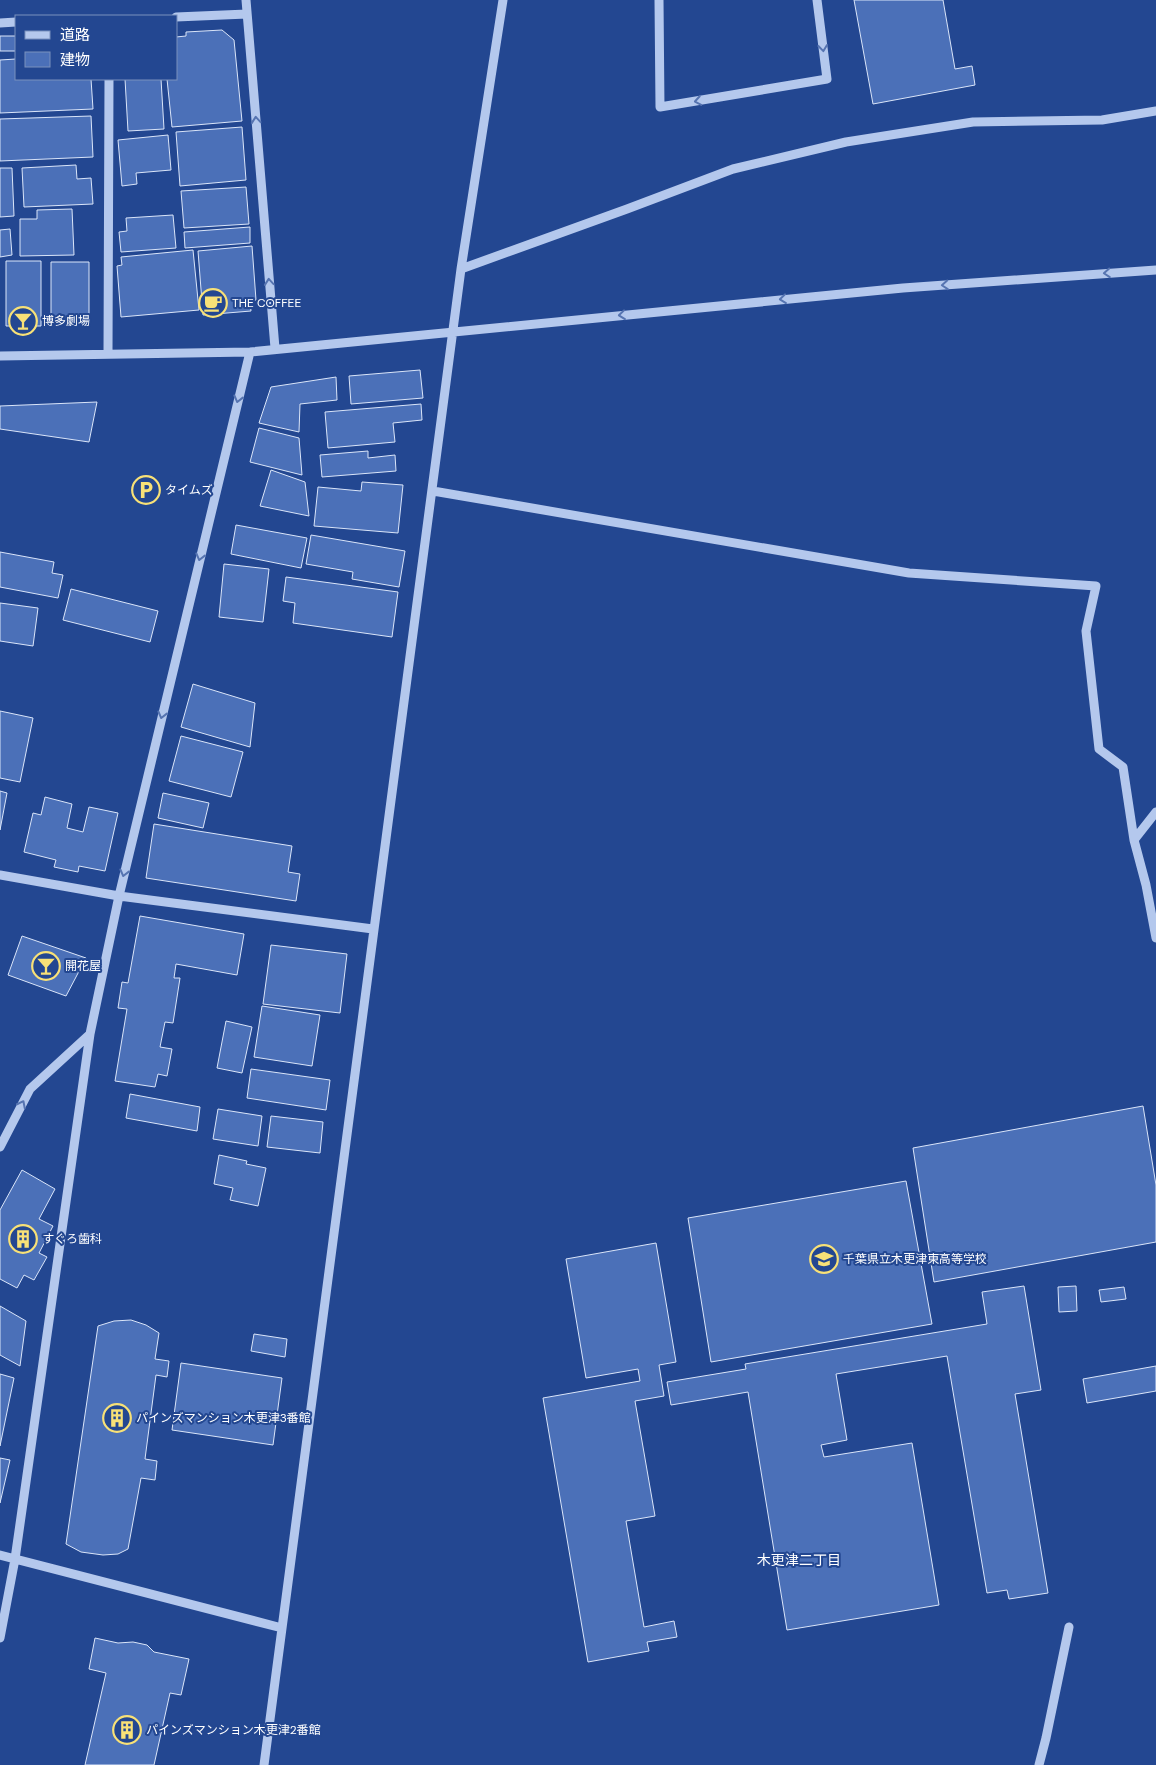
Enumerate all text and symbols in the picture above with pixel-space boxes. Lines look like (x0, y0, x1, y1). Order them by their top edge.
legend (15, 15, 178, 80)
text: 道路 (60, 25, 90, 45)
one-way arrow (817, 45, 828, 53)
text: 建物 (60, 50, 90, 70)
one-way arrow (693, 96, 702, 106)
one-way arrow (250, 116, 261, 124)
one-way arrow (1103, 267, 1111, 278)
one-way arrow (264, 278, 275, 286)
one-way arrow (941, 279, 949, 290)
cafe icon: THE COFFEE (198, 288, 228, 318)
one-way arrow (779, 293, 787, 304)
place label: THE COFFEE (232, 295, 301, 311)
bar icon: 博多劇場 (8, 306, 38, 336)
one-way arrow (617, 309, 625, 320)
place label: 博多劇場 (42, 313, 90, 329)
one-way arrow (233, 394, 244, 403)
parking icon: タイムズ (131, 475, 161, 505)
place label: タイムズ (165, 482, 213, 498)
one-way arrow (195, 552, 206, 561)
one-way arrow (157, 710, 168, 719)
one-way arrow (119, 868, 130, 877)
bar icon: 開花屋 (31, 951, 61, 981)
place label: 開花屋 (65, 958, 101, 974)
one-way arrow (16, 1100, 26, 1109)
building icon: すぐろ歯科 (8, 1224, 38, 1254)
place label: すぐろ歯科 (42, 1231, 102, 1247)
school or university icon: 千葉県立木更津東高等学校 (809, 1244, 839, 1274)
place label: 千葉県立木更津東高等学校 (843, 1251, 987, 1267)
building icon: パインズマンション木更津3番館 (102, 1403, 132, 1433)
place label: パインズマンション木更津3番館 (136, 1410, 311, 1426)
district label: 木更津二丁目 (757, 1551, 841, 1569)
building icon: パインズマンション木更津2番館 (112, 1715, 142, 1745)
place label: パインズマンション木更津2番館 (146, 1722, 321, 1738)

